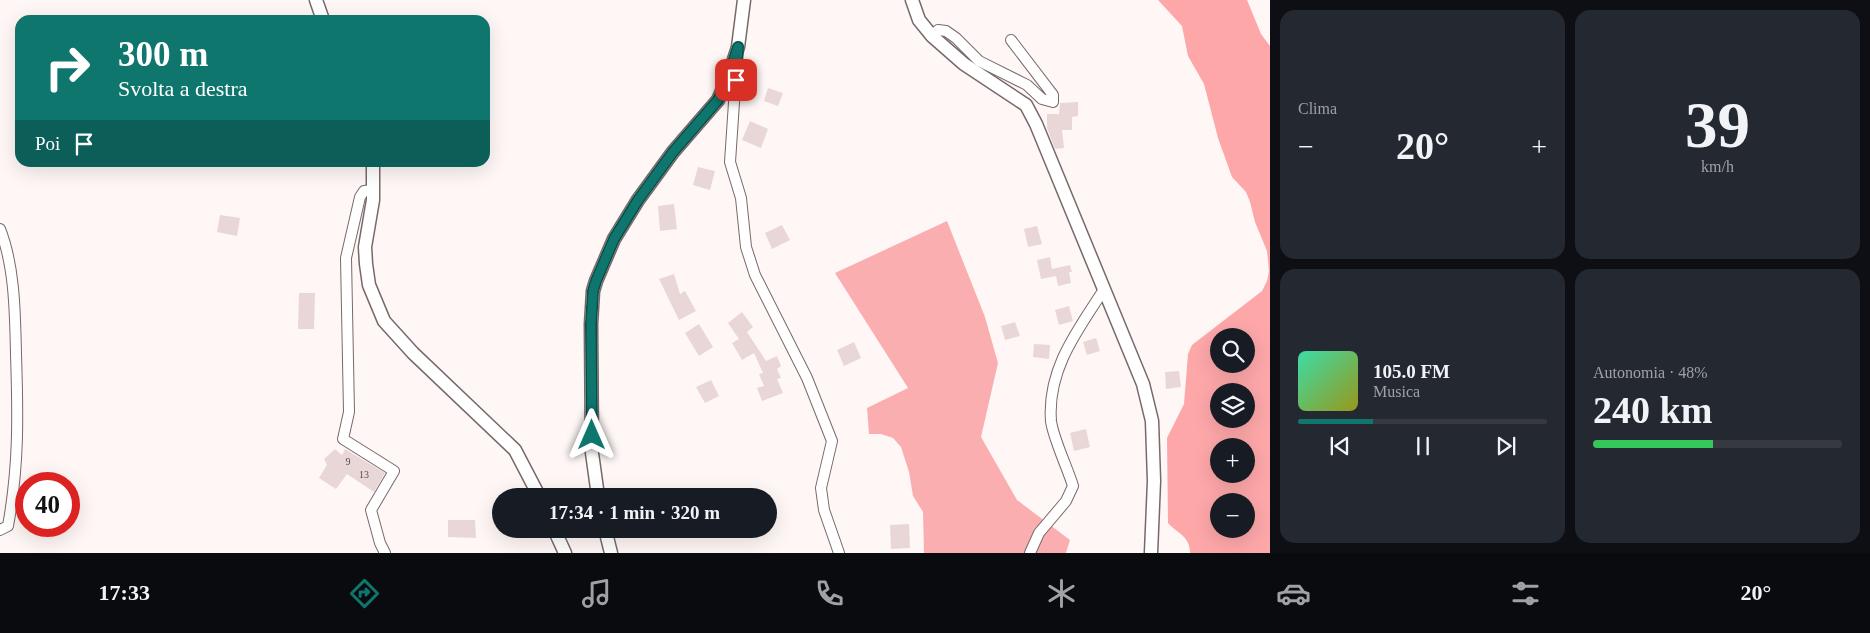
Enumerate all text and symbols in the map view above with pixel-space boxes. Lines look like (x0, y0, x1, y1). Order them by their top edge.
icon: right (35, 35, 100, 100)
text: 300 m (118, 35, 208, 74)
pin (715, 59, 757, 101)
icon: arrive (722, 66, 750, 94)
text: Svolta a destra (118, 76, 248, 101)
text: 39 (1685, 89, 1750, 161)
text: Clima (1298, 100, 1337, 117)
text: 20° (1396, 125, 1449, 167)
icon: arrive (70, 130, 98, 158)
text: − (1298, 131, 1314, 162)
text: + (1531, 131, 1547, 162)
text: Poi (35, 133, 60, 154)
text: km/h (1701, 158, 1734, 175)
map controls (1210, 328, 1255, 538)
button: search (1210, 328, 1255, 373)
text: 105.0 FM (1373, 361, 1450, 382)
text: Autonomia · 48% (1593, 364, 1708, 381)
button: layers (1210, 383, 1255, 428)
text: Musica (1373, 383, 1420, 400)
text: 240 km (1593, 389, 1712, 431)
position arrow (565, 408, 617, 460)
icon: previous (1326, 432, 1354, 460)
icon: pause (1409, 432, 1437, 460)
icon: next (1492, 432, 1520, 460)
button: + (1210, 438, 1255, 483)
house number: 9 (346, 456, 351, 467)
house number: 13 (359, 469, 369, 480)
speed limit sign: 40 (15, 472, 80, 537)
button: − (1210, 493, 1255, 538)
text: 17:34 · 1 min · 320 m (549, 502, 720, 523)
icon: directions (347, 576, 382, 611)
icon: music (579, 576, 614, 611)
icon: phone (812, 576, 847, 611)
icon: climate (1044, 576, 1079, 611)
icon: car (1276, 576, 1311, 611)
icon: filters (1508, 576, 1543, 611)
text: 17:33 (99, 580, 150, 605)
text: 20° (1740, 580, 1771, 605)

